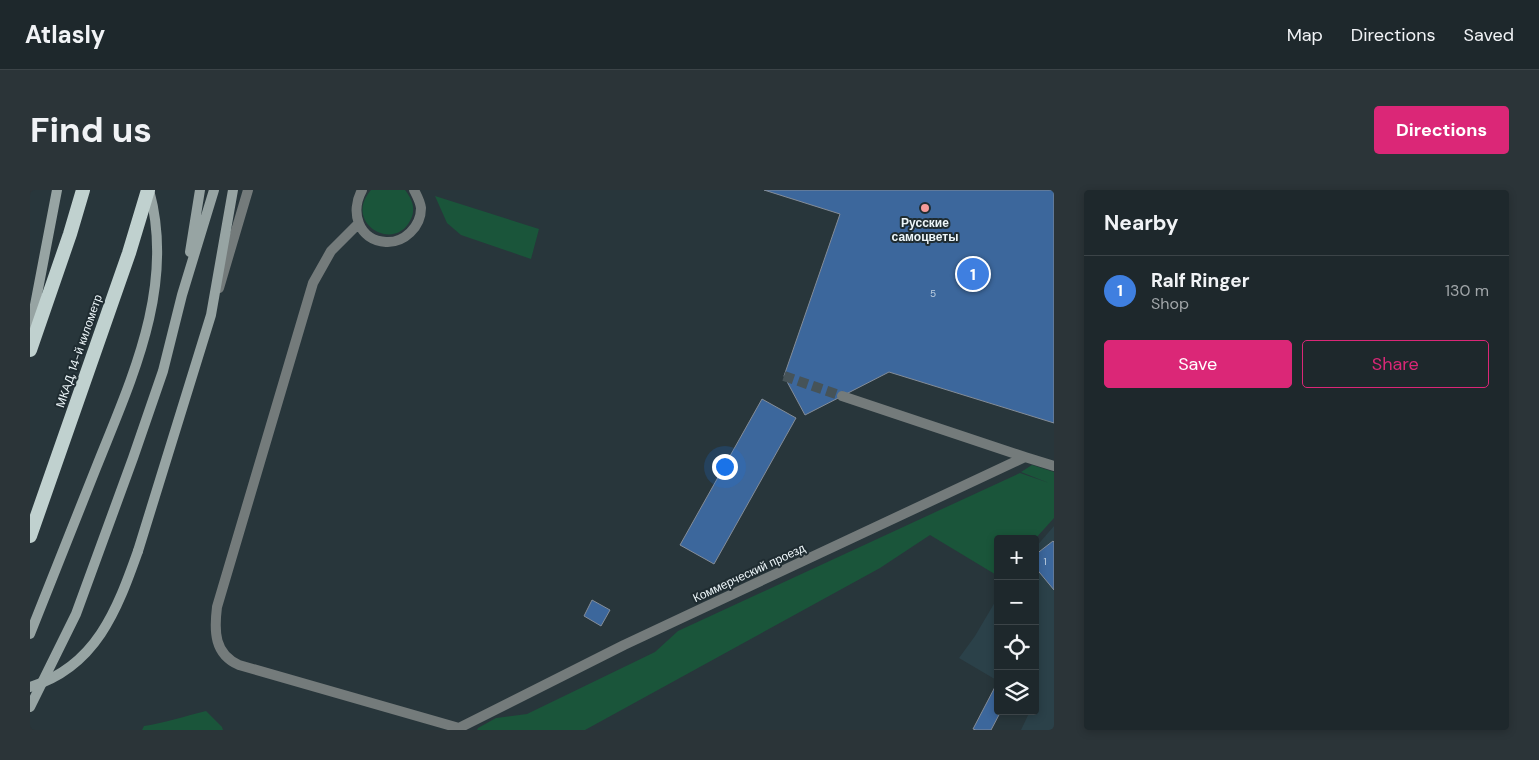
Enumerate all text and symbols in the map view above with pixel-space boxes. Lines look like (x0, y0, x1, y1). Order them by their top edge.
text: Atlasly (25, 19, 105, 50)
text: Map (1287, 23, 1323, 47)
text: Directions (1351, 23, 1436, 47)
text: Saved (1464, 23, 1514, 47)
button: Directions (1374, 106, 1509, 154)
text: Find us (30, 107, 152, 153)
marker: Русские самоцветы (919, 202, 931, 214)
text: Nearby (1104, 209, 1178, 237)
place label: Русские самоцветы (892, 215, 958, 245)
pin: 1 (957, 255, 989, 293)
text: Ralf Ringer (1151, 268, 1249, 293)
text: 1 (1117, 280, 1123, 301)
text: 130 m (1445, 280, 1489, 301)
house number: 5 (930, 287, 936, 300)
street label: МКАД, 14-й километр (52, 292, 106, 410)
text: Shop (1151, 293, 1189, 314)
button: Save (1104, 340, 1292, 388)
button: Share (1302, 340, 1489, 388)
your location (712, 454, 738, 480)
map controls (994, 535, 1039, 715)
button: + (994, 535, 1039, 580)
street label: Коммерческий проезд (690, 540, 808, 606)
house number: 1 (1043, 555, 1047, 568)
button: − (994, 580, 1039, 625)
button: locate (994, 625, 1039, 670)
button: layers (994, 670, 1039, 715)

